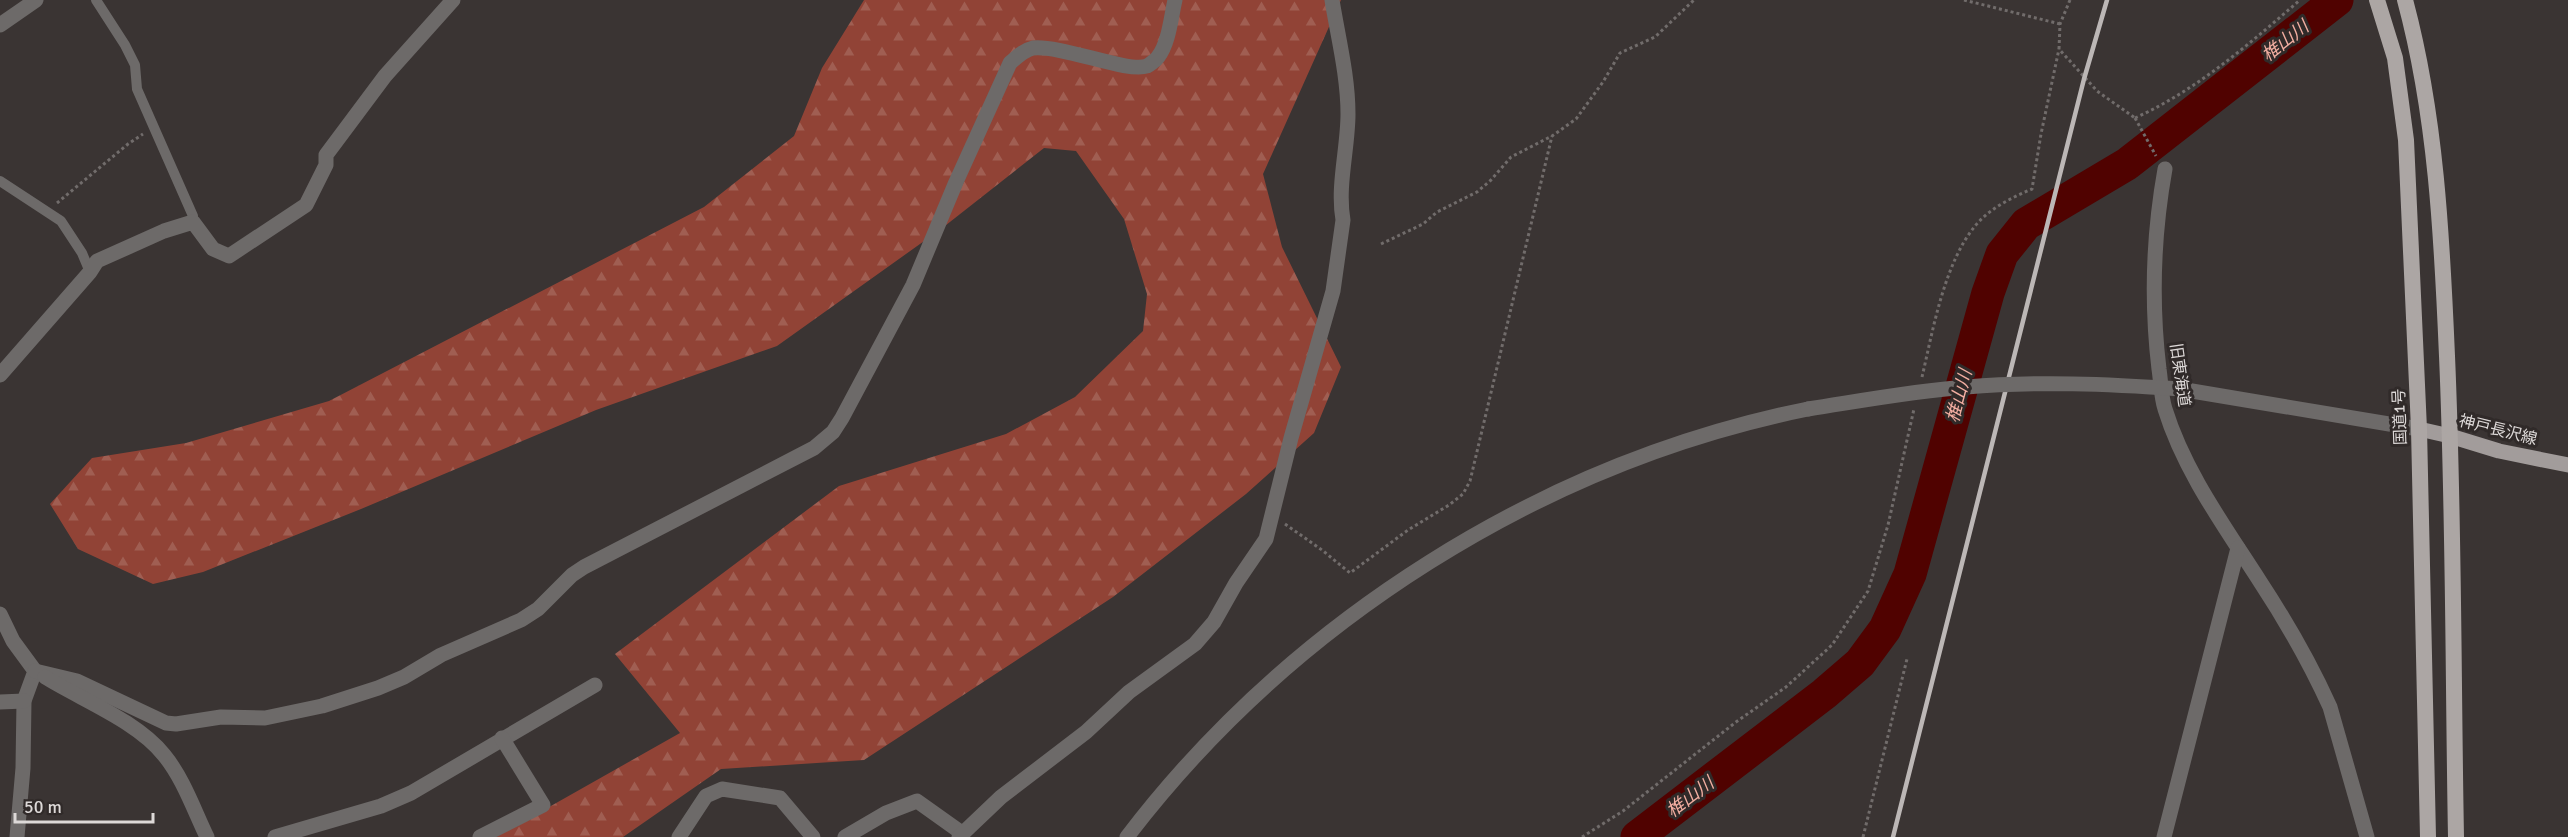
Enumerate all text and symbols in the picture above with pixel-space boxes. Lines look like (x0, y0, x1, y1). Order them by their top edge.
water label: 椎山川 (2257, 14, 2315, 66)
street label: 旧東海道 (2166, 342, 2194, 408)
water label: 椎山川 (1941, 365, 1977, 425)
street label: 国道1号 (2389, 388, 2411, 446)
street label: 神戸長沢線 (2457, 411, 2539, 449)
water label: 椎山川 (1662, 771, 1720, 822)
scale bar (15, 786, 153, 824)
text: 50 m (24, 796, 62, 818)

